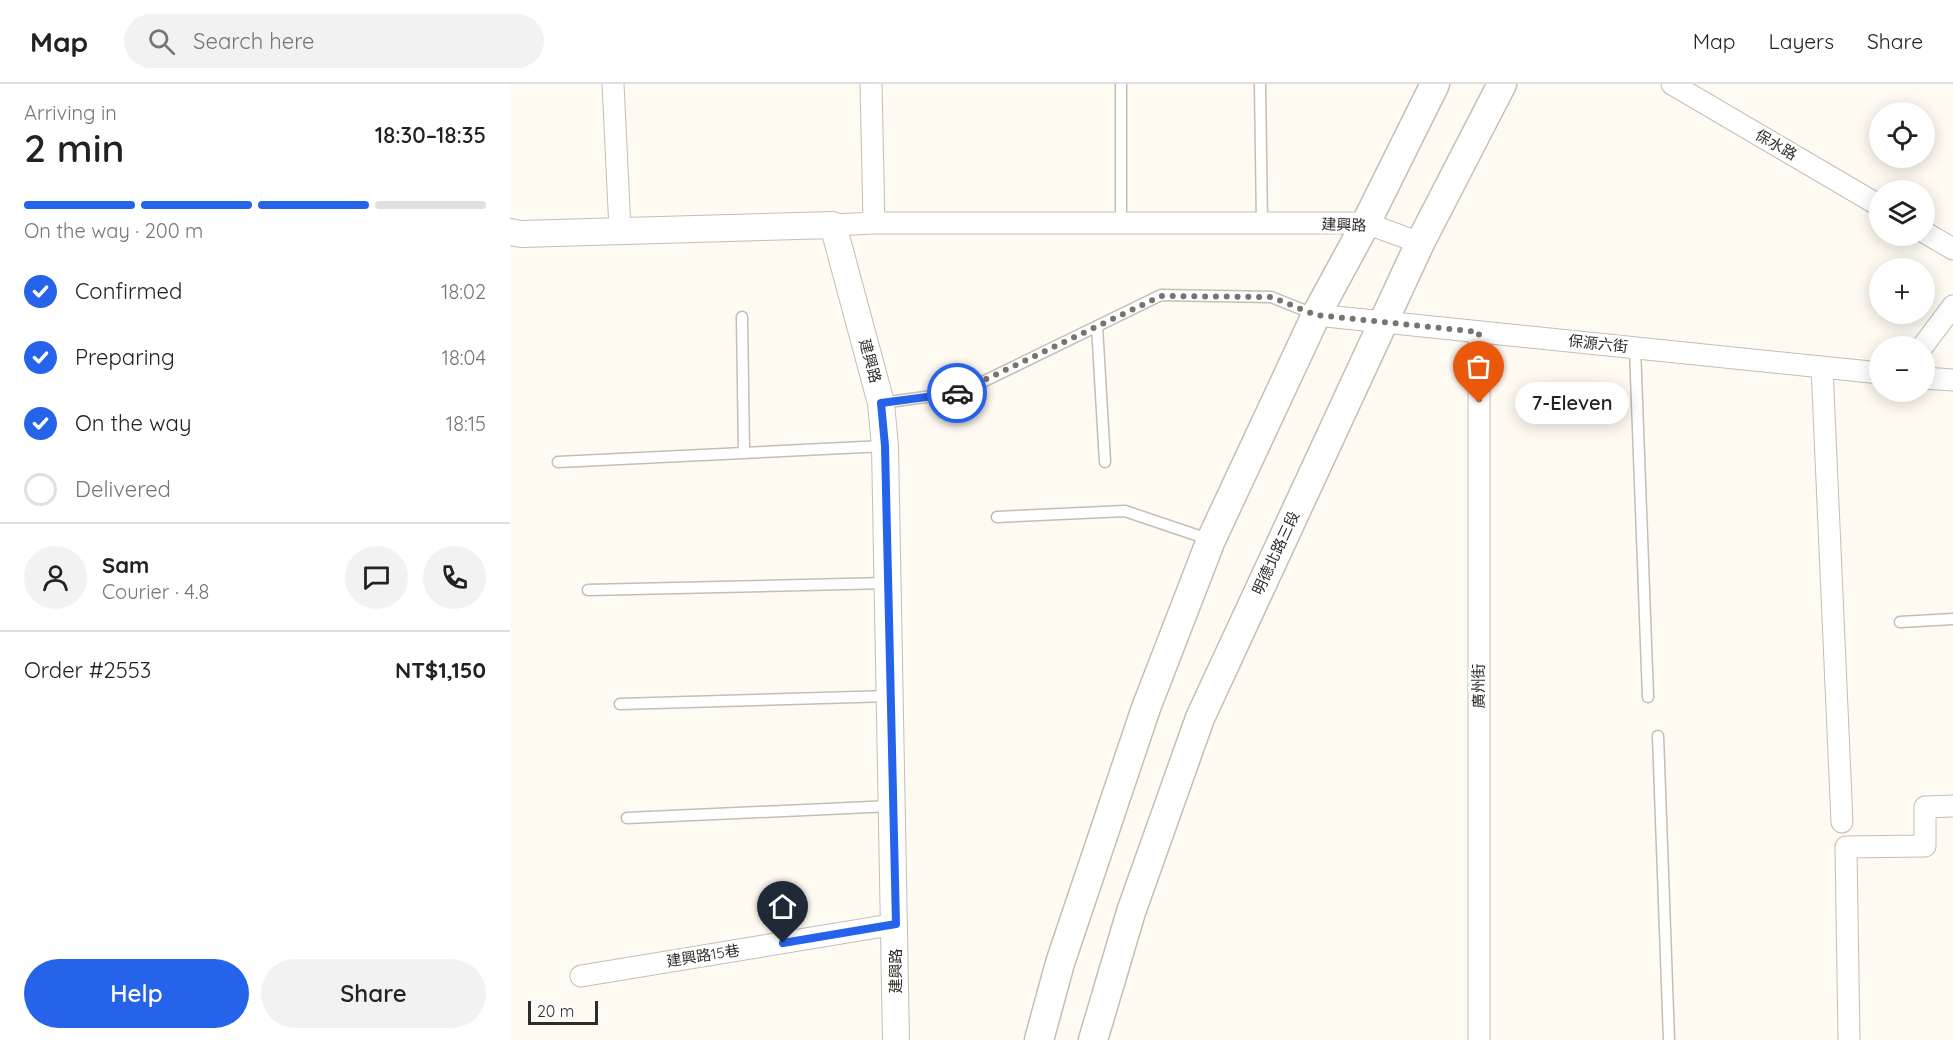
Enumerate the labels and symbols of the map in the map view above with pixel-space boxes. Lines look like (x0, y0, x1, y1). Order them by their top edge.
street label: 保水路 (1752, 125, 1800, 164)
street label: 建興路 (1321, 214, 1367, 235)
street label: 保源六街 (1567, 331, 1629, 356)
street label: 建興路 (855, 337, 885, 385)
pin (1453, 341, 1504, 403)
courier (927, 363, 987, 423)
callout: 7-Eleven (1515, 382, 1629, 424)
street label: 明德北路三段 (1248, 508, 1303, 598)
street label: 廣州街 (1469, 663, 1488, 709)
pin (757, 881, 808, 943)
street label: 建興路15巷 (665, 940, 741, 971)
street label: 建興路 (886, 948, 905, 994)
scale bar (528, 998, 598, 1026)

